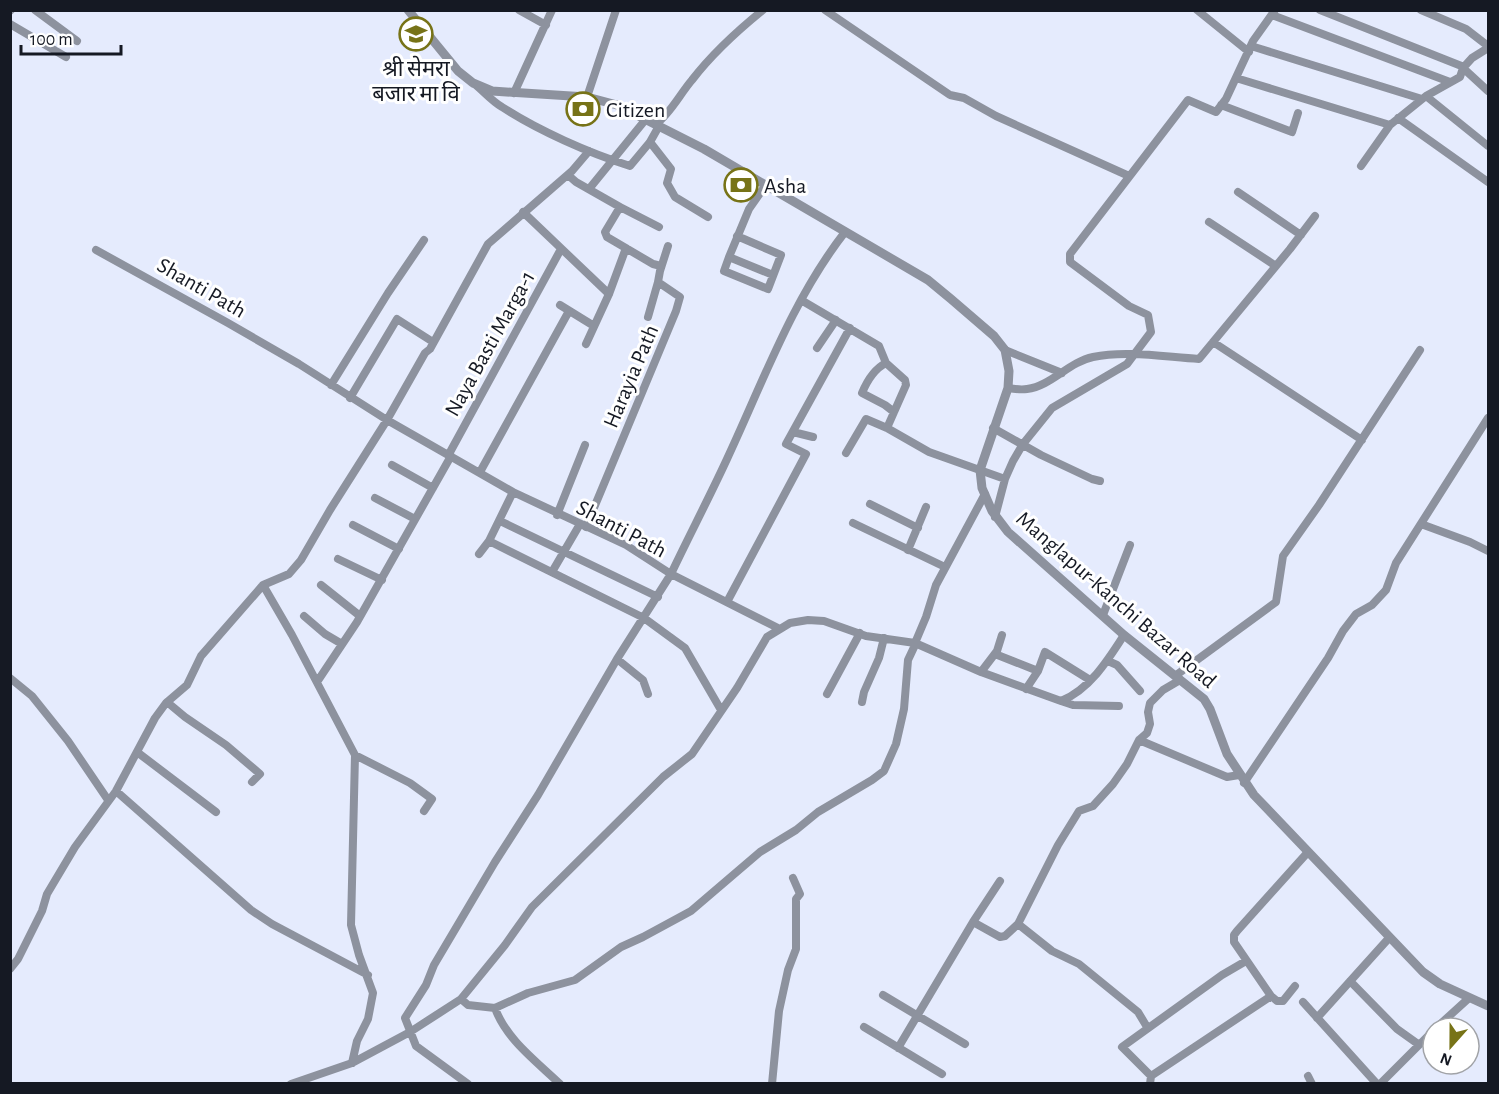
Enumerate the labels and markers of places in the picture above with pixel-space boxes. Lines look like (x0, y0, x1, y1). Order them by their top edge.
school or university icon: श्री सेमरा बजार मा वि (398, 16, 434, 52)
place label: श्री सेमरा बजार मा वि (372, 55, 461, 105)
bank icon: Citizen (565, 91, 601, 127)
place label: Citizen (606, 99, 665, 121)
bank icon: Asha (723, 167, 759, 203)
place label: Asha (764, 175, 806, 197)

